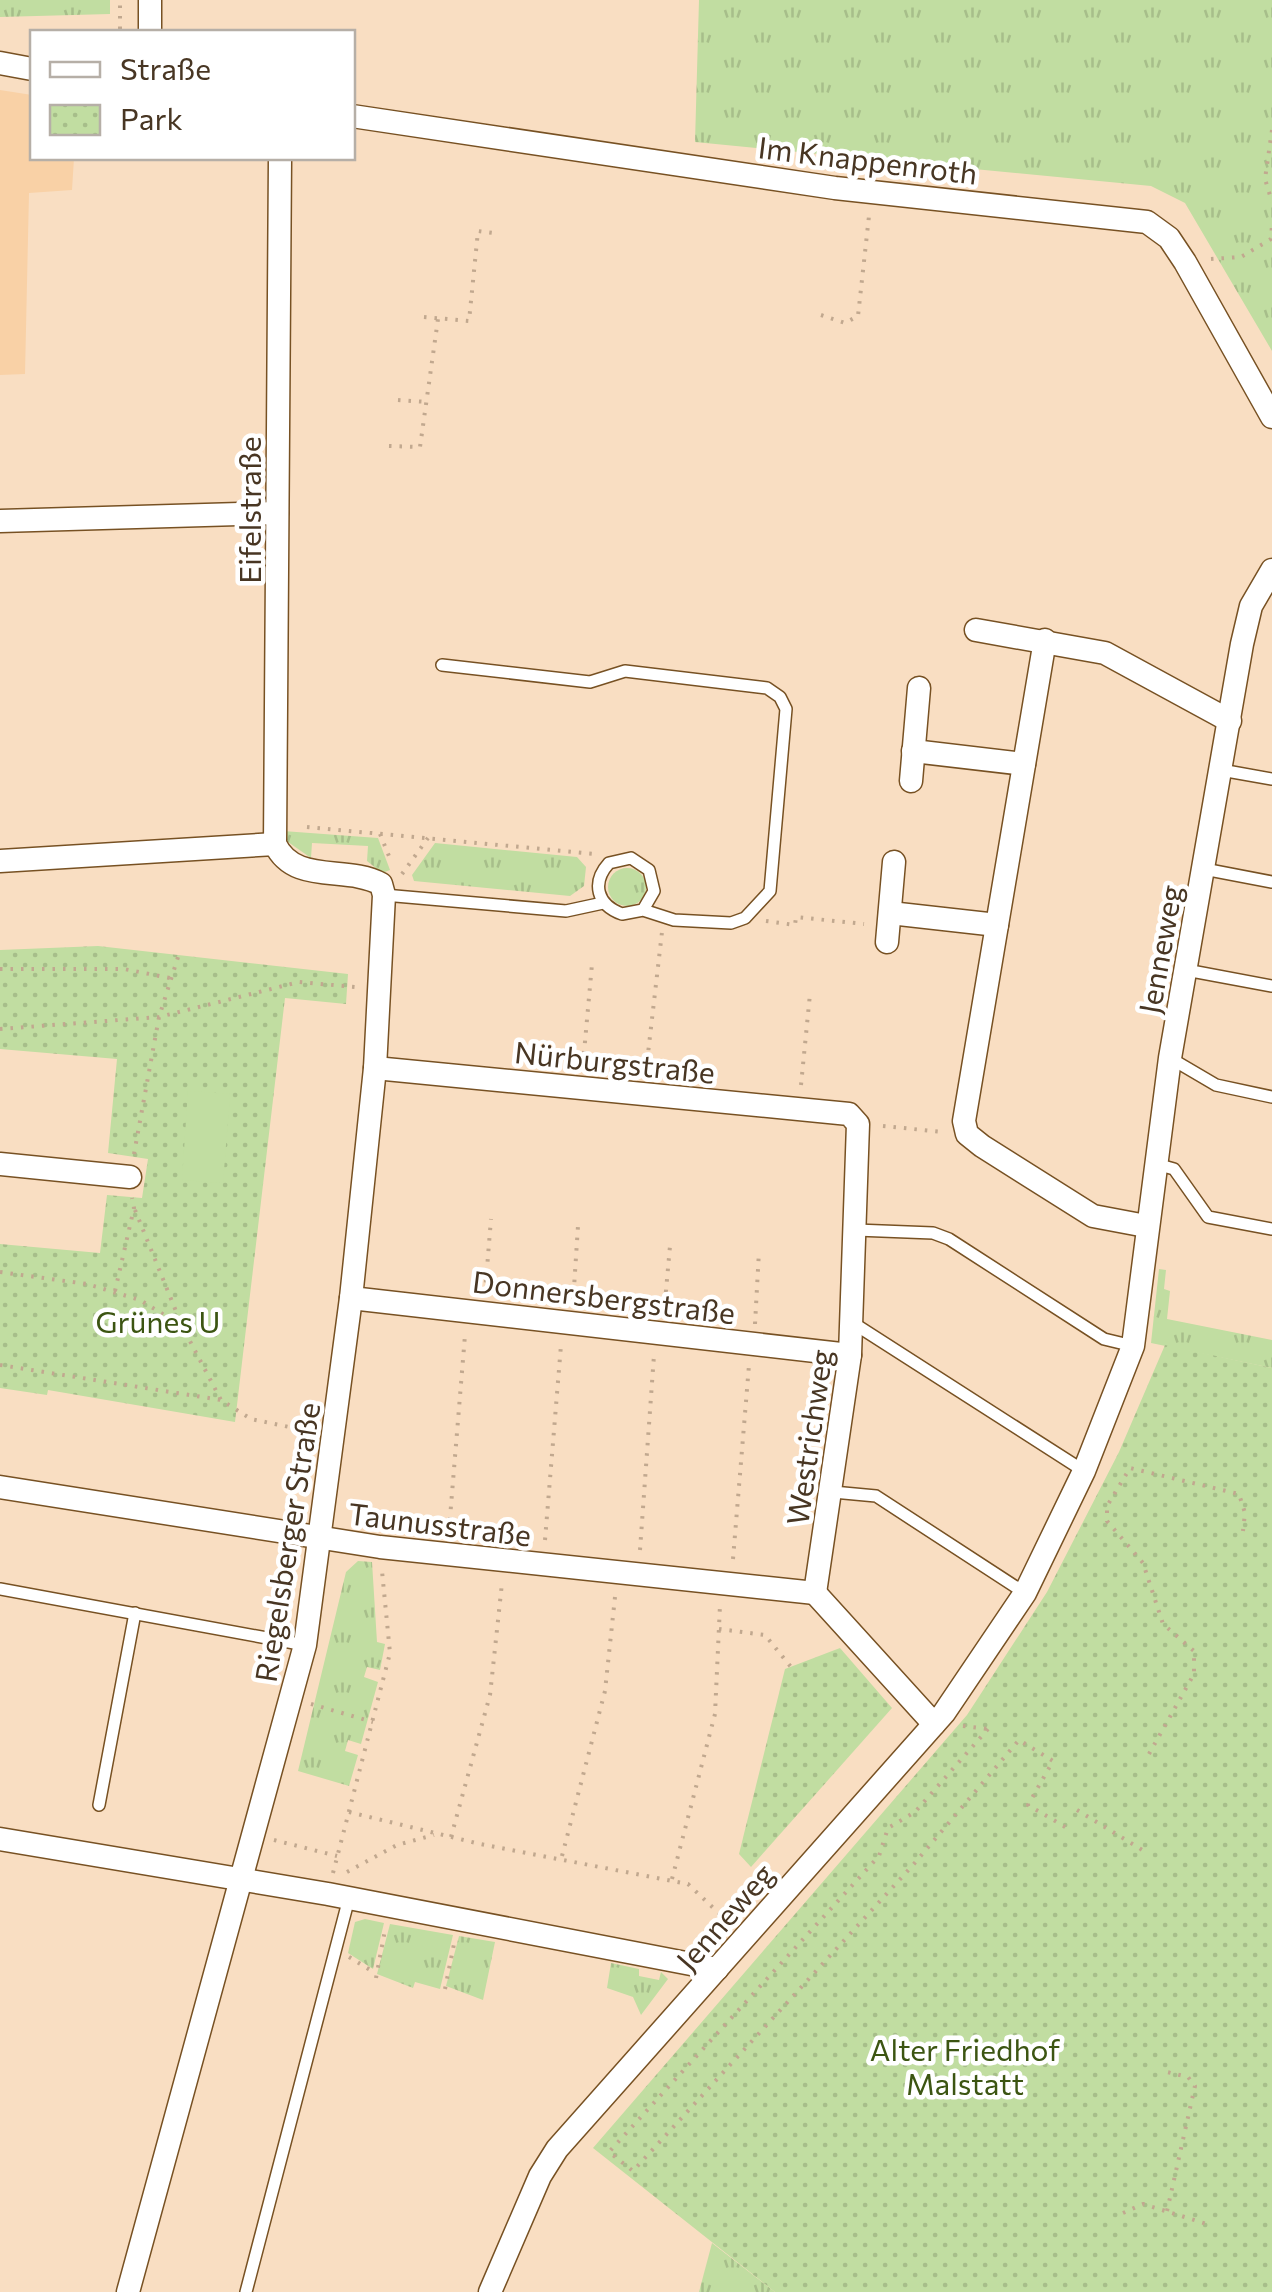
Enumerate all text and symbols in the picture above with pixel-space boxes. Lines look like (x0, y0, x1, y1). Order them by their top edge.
legend (30, 30, 355, 160)
text: Straße (120, 49, 211, 86)
text: Park (120, 99, 183, 136)
street label: Im Knappenroth (756, 127, 980, 191)
street label: Eifelstraße (230, 436, 267, 584)
street label: Jenneweg (1129, 882, 1189, 1016)
street label: Nürburgstraße (513, 1032, 717, 1090)
street label: Donnersbergstraße (471, 1262, 737, 1330)
park label: Grünes U (95, 1302, 221, 1339)
street label: Westrichweg (777, 1347, 839, 1527)
street label: Riegelsberger Straße (246, 1399, 326, 1685)
street label: Taunusstraße (346, 1493, 534, 1553)
street label: Jenneweg (667, 1855, 781, 1977)
park label: Alter Friedhof Malstatt (870, 2030, 1060, 2101)

